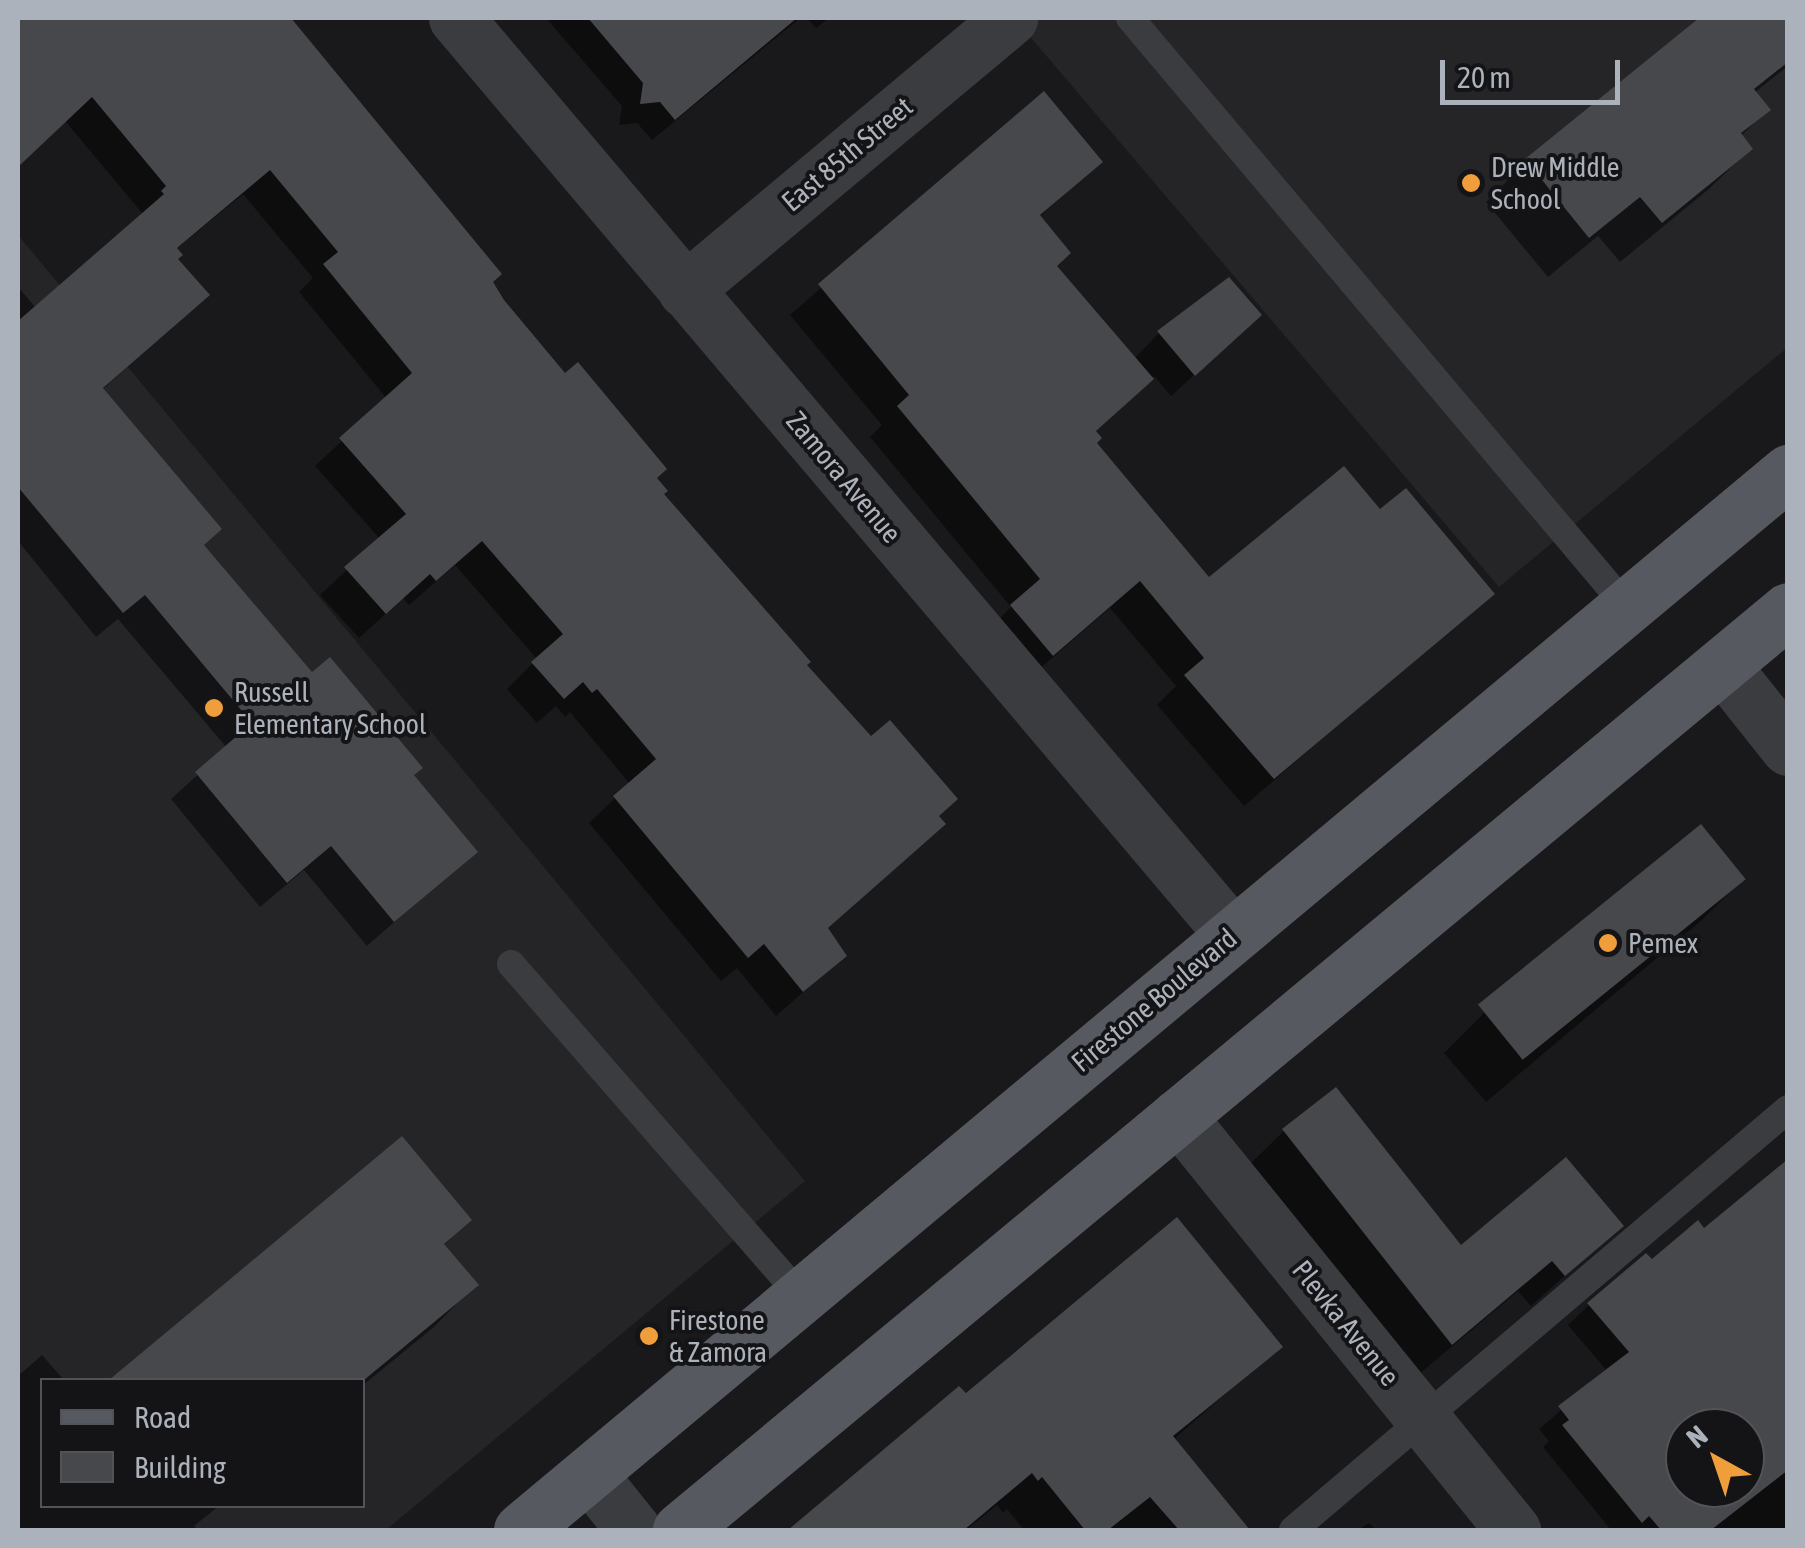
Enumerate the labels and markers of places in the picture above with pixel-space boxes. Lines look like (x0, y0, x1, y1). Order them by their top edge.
place label: Drew Middle School (1491, 150, 1620, 216)
marker: Drew Middle School (1460, 172, 1482, 194)
place label: Russell Elementary School (234, 675, 426, 741)
marker: Russell Elementary School (203, 697, 225, 719)
place label: Pemex (1628, 926, 1698, 960)
marker: Pemex (1597, 932, 1619, 954)
place label: Firestone & Zamora (669, 1303, 767, 1369)
marker: Firestone & Zamora (638, 1325, 660, 1347)

